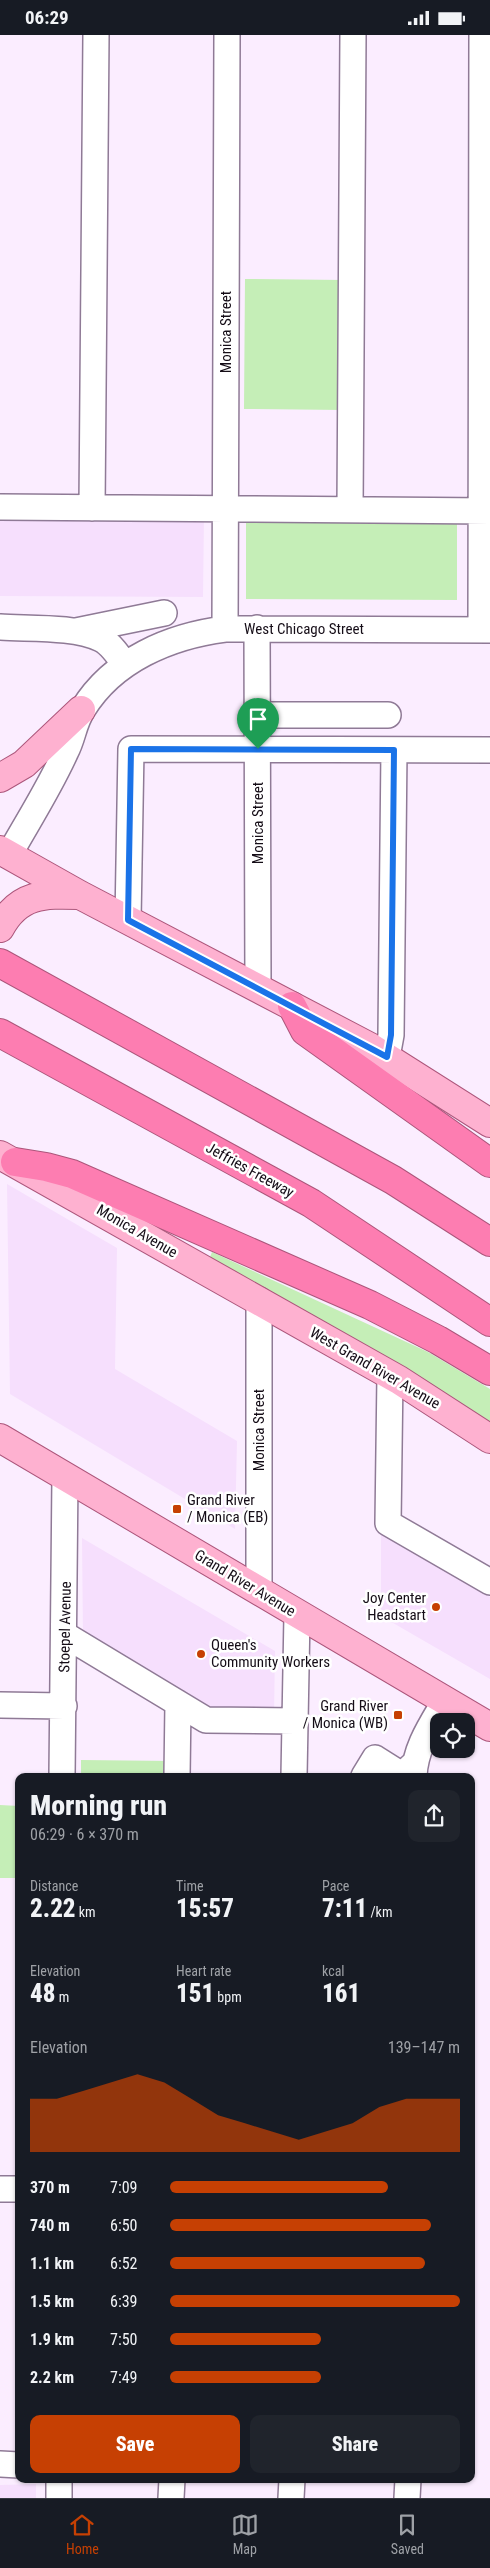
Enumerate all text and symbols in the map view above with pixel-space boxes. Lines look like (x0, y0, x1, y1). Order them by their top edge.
text: 06:29 (25, 6, 69, 29)
street label: Monica Street (217, 291, 235, 373)
street label: West Chicago Street (244, 620, 364, 638)
pin (237, 698, 279, 749)
icon: arrive (244, 705, 272, 733)
street label: Monica Street (249, 782, 267, 864)
street label: Jeffries Freeway (203, 1138, 297, 1202)
street label: Monica Avenue (93, 1201, 181, 1261)
street label: West Grand River Avenue (307, 1323, 443, 1413)
street label: Monica Street (250, 1389, 268, 1471)
place label: Grand River / Monica (EB) (187, 1491, 268, 1526)
marker: Grand River / Monica (EB) (171, 1503, 183, 1515)
street label: Grand River Avenue (191, 1546, 299, 1620)
street label: Stoepel Avenue (55, 1581, 75, 1673)
place label: Joy Center Headstart (363, 1589, 426, 1624)
marker: Joy Center Headstart (430, 1601, 442, 1613)
place label: Queen's Community Workers (211, 1636, 330, 1671)
marker: Queen's Community Workers (195, 1648, 207, 1660)
place label: Grand River / Monica (WB) (303, 1697, 388, 1732)
marker: Grand River / Monica (WB) (392, 1709, 404, 1721)
map controls (430, 1713, 475, 1758)
button: locate (430, 1713, 475, 1758)
text: Morning run (30, 1789, 167, 1822)
button: share (408, 1790, 460, 1842)
text: 06:29 · 6 × 370 m (30, 1825, 139, 1844)
text: Distance (30, 1878, 78, 1894)
text: Time (176, 1878, 204, 1894)
text: Pace (322, 1878, 349, 1894)
text: 2.22 (30, 1894, 76, 1923)
text: 15:57 (176, 1894, 234, 1923)
text: 7:11 (322, 1894, 367, 1923)
text: km (76, 1904, 96, 1920)
text: /km (367, 1904, 392, 1920)
text: Elevation (30, 1963, 80, 1979)
text: Heart rate (176, 1963, 231, 1979)
text: kcal (322, 1963, 345, 1979)
text: 48 (30, 1979, 55, 2008)
text: 151 (176, 1979, 214, 2008)
text: 161 (322, 1979, 360, 2008)
text: m (55, 1989, 69, 2005)
text: bpm (214, 1989, 242, 2005)
text: Elevation (30, 2038, 88, 2057)
text: 139–147 m (388, 2038, 460, 2057)
text: 370 m (30, 2178, 70, 2197)
text: 7:09 (110, 2178, 137, 2197)
text: 740 m (30, 2216, 70, 2235)
text: 6:50 (110, 2216, 137, 2235)
text: 1.1 km (30, 2254, 74, 2273)
text: 6:52 (110, 2254, 137, 2273)
text: 1.5 km (30, 2292, 74, 2311)
text: 6:39 (110, 2292, 137, 2311)
text: 1.9 km (30, 2330, 74, 2349)
text: 7:50 (110, 2330, 137, 2349)
text: 2.2 km (30, 2368, 74, 2387)
text: 7:49 (110, 2368, 137, 2387)
button: Save (30, 2415, 240, 2473)
button: Share (250, 2415, 460, 2473)
tab: Home (66, 2511, 99, 2557)
tab: Map (231, 2511, 259, 2557)
tab: Saved (391, 2511, 424, 2557)

